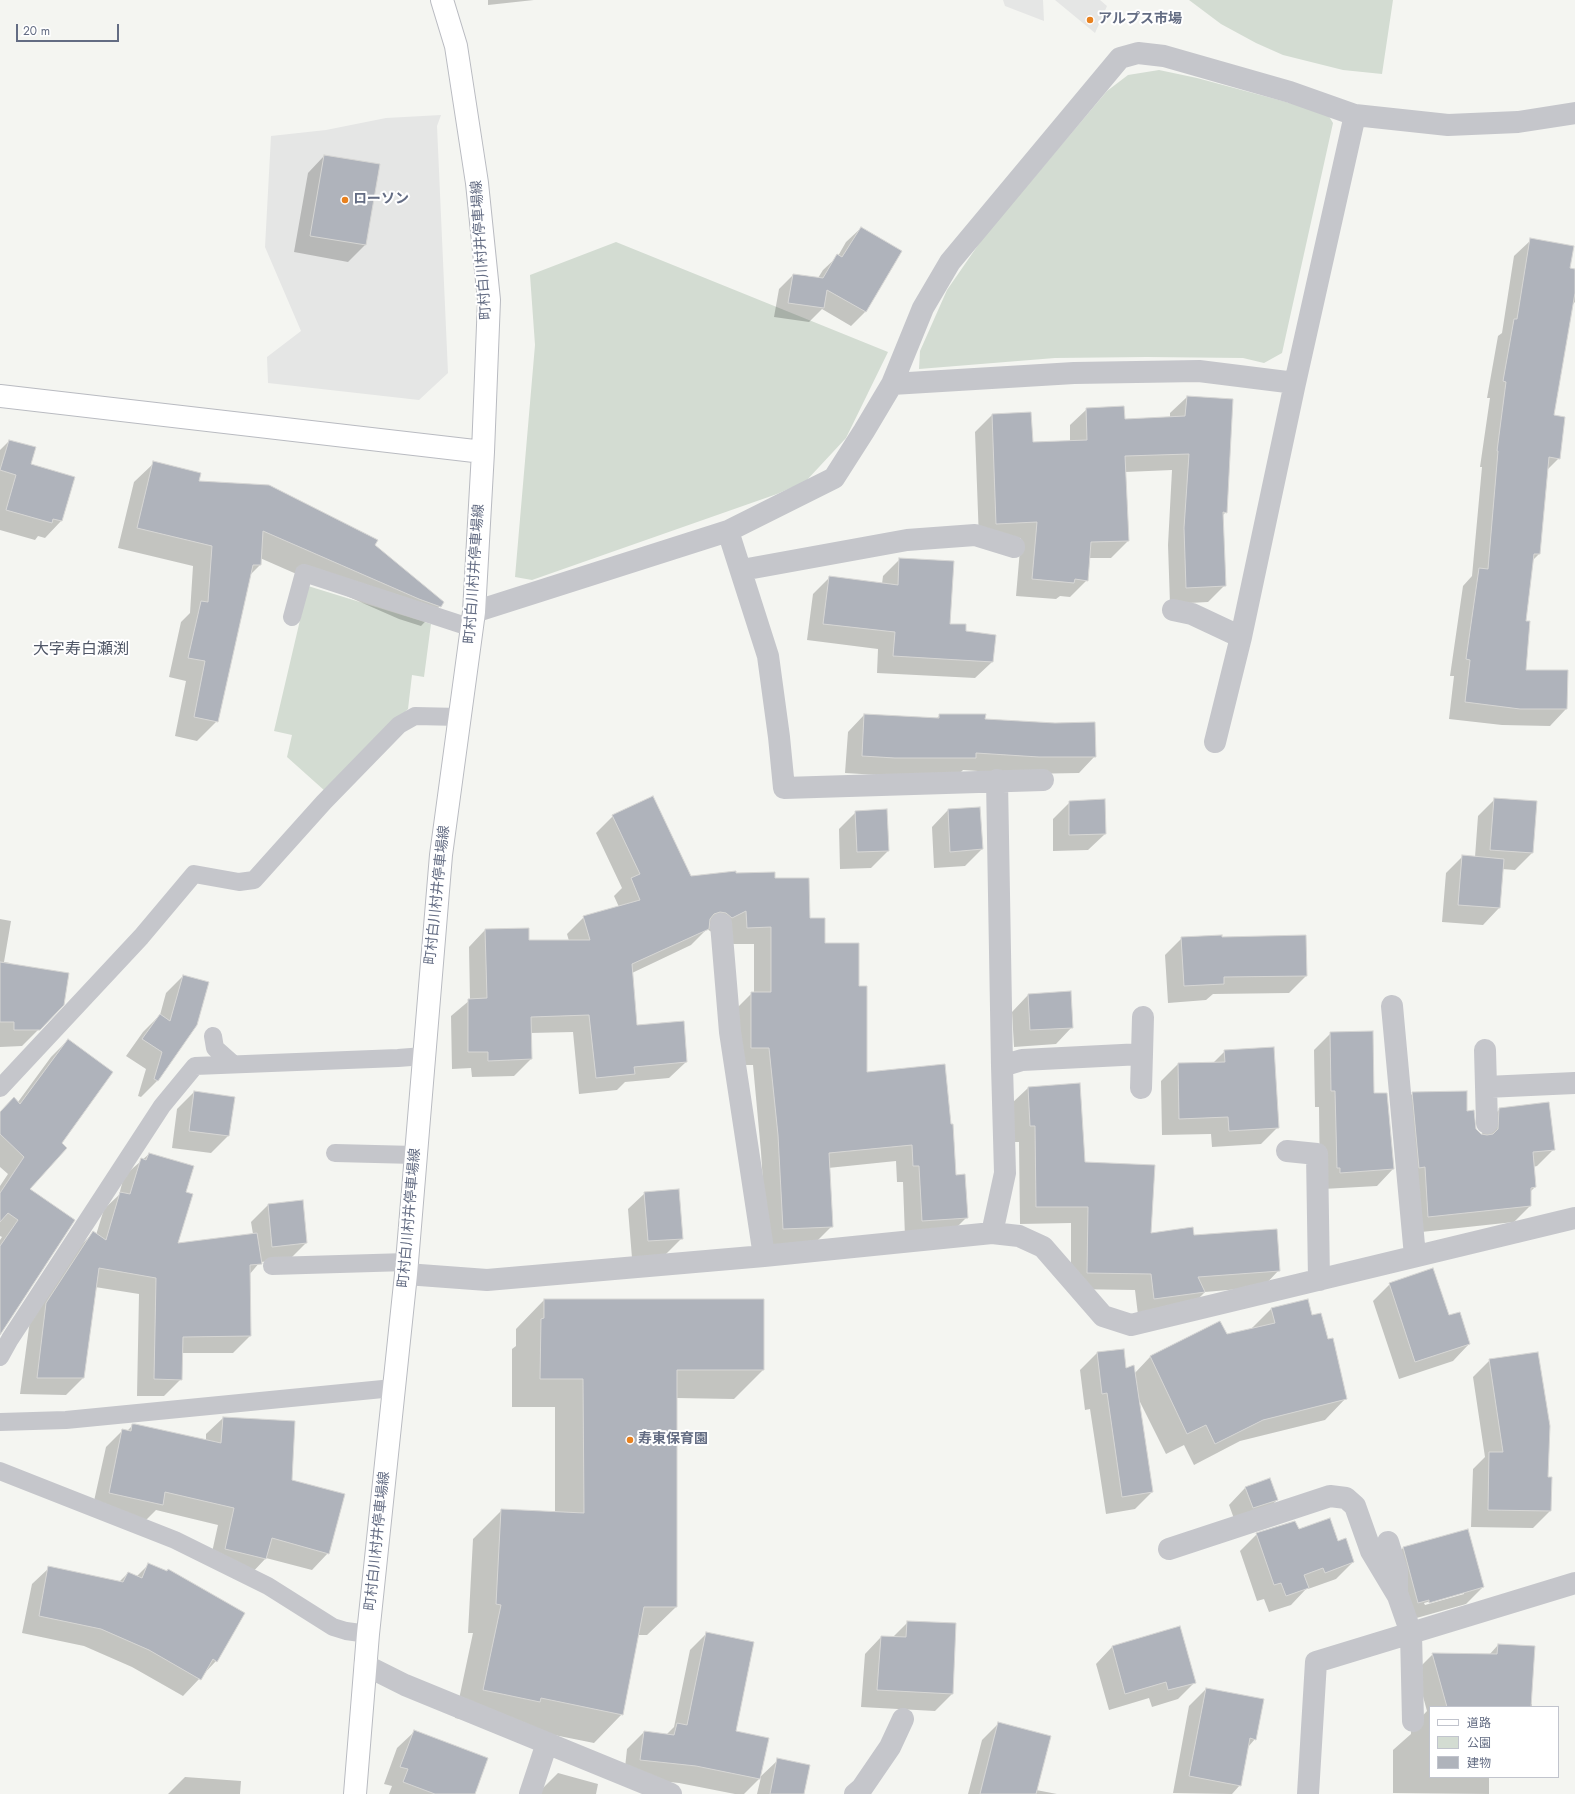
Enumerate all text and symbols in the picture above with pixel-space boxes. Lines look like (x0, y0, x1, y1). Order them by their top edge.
place label: アルプス市場 (1098, 12, 1182, 28)
marker: アルプス市場 (1085, 15, 1095, 25)
scale bar (18, 16, 121, 42)
text: 20 m (23, 22, 50, 40)
street label: 町村白川村井停車場線 (469, 180, 495, 320)
place label: ローソン (353, 192, 409, 208)
marker: ローソン (340, 195, 350, 205)
street label: 町村白川村井停車場線 (462, 504, 488, 644)
district label: 大字寿白瀬渕 (33, 640, 129, 660)
street label: 町村白川村井停車場線 (422, 825, 454, 965)
street label: 町村白川村井停車場線 (396, 1148, 424, 1288)
place label: 寿東保育園 (638, 1432, 708, 1448)
marker: 寿東保育園 (625, 1435, 635, 1445)
street label: 町村白川村井停車場線 (362, 1471, 394, 1611)
legend (1429, 1706, 1559, 1778)
text: 道路 (1467, 1714, 1491, 1732)
text: 公園 (1467, 1734, 1491, 1752)
text: 建物 (1467, 1754, 1491, 1772)

